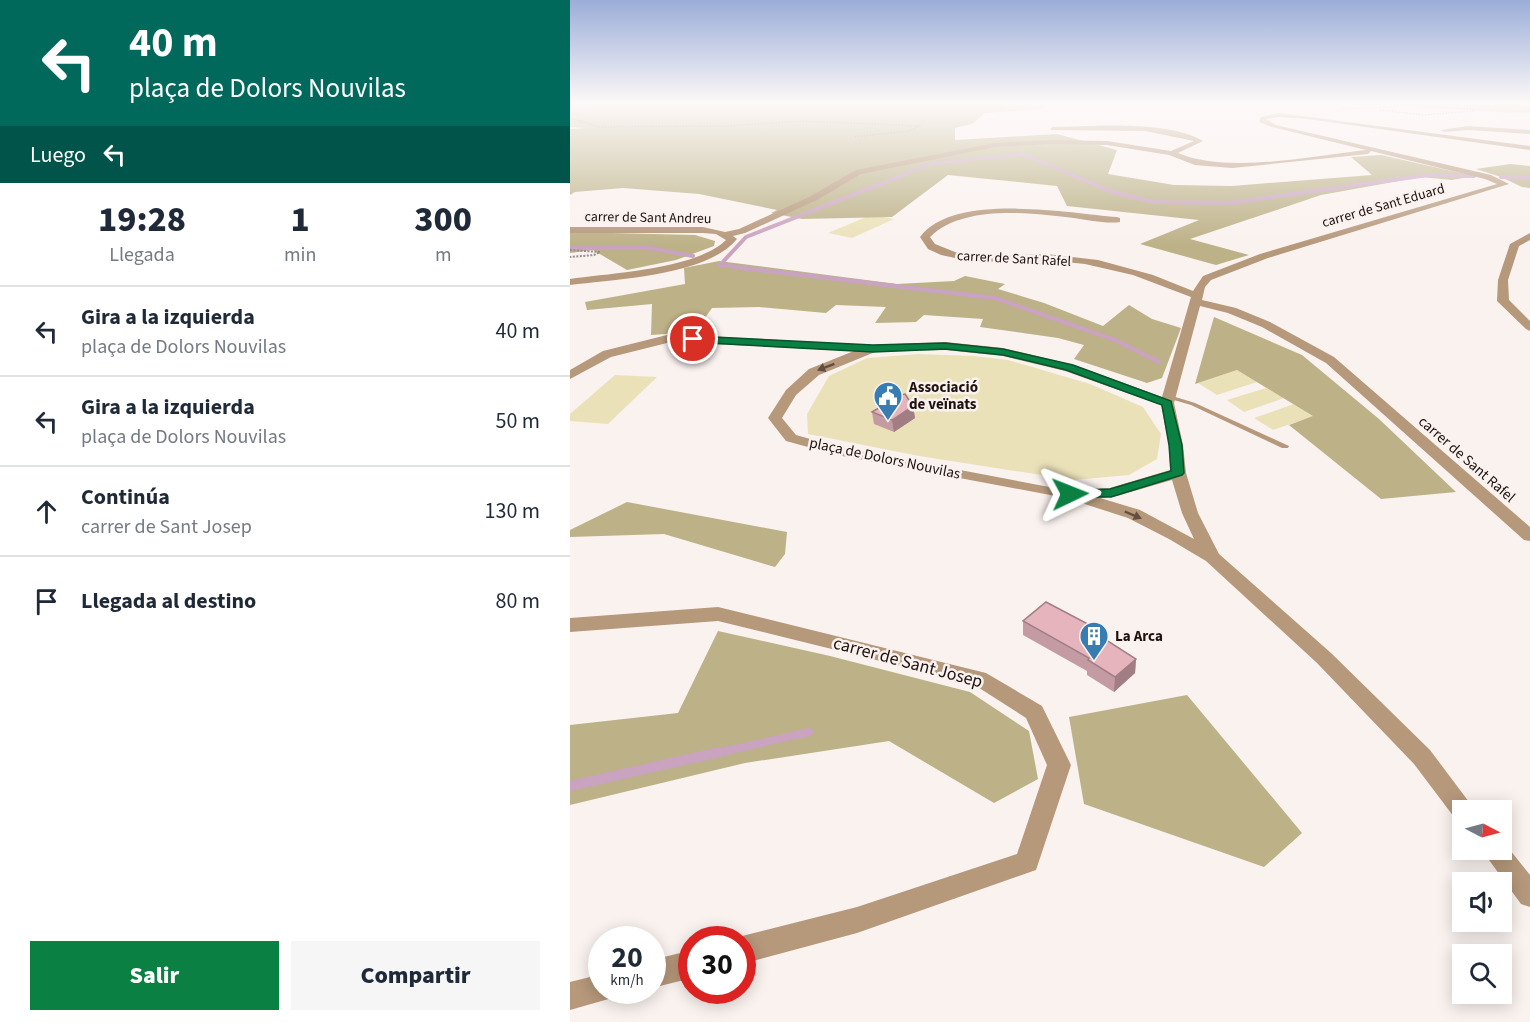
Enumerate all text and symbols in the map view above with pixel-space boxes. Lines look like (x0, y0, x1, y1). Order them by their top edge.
text: 40 m (129, 13, 218, 73)
icon: left (30, 24, 108, 102)
text: plaça de Dolors Nouvilas (129, 69, 406, 108)
icon: left (98, 138, 131, 171)
text: Luego (30, 139, 86, 171)
street label: carrer de Sant Eduard (1320, 179, 1447, 233)
text: 19:28 (98, 194, 186, 245)
text: 1 (291, 194, 310, 245)
text: 300 (414, 194, 472, 245)
street label: carrer de Sant Andreu (584, 207, 712, 229)
text: Llegada (109, 241, 175, 269)
text: min (284, 241, 316, 269)
text: m (435, 241, 451, 269)
street label: carrer de Sant Rafel (956, 246, 1072, 272)
text: Gira a la izquierda (81, 301, 255, 333)
pin (667, 313, 718, 364)
icon: left (30, 315, 63, 348)
text: 40 m (495, 315, 540, 347)
icon: arrive (676, 322, 709, 355)
text: plaça de Dolors Nouvilas (81, 333, 286, 361)
one-way arrow (817, 362, 835, 372)
place label: Associació de veïnats (908, 377, 978, 415)
public building icon: Associació de veïnats (872, 380, 904, 422)
text: Gira a la izquierda (81, 391, 255, 423)
icon: left (30, 405, 63, 438)
text: 50 m (495, 405, 540, 437)
street label: carrer de Sant Rafel (1414, 411, 1520, 508)
text: plaça de Dolors Nouvilas (81, 423, 286, 451)
street label: plaça de Dolors Nouvilas (807, 432, 962, 485)
position arrow (1038, 462, 1102, 526)
text: Continúa (81, 481, 170, 513)
icon: ahead (30, 495, 63, 528)
text: 130 m (485, 495, 540, 527)
one-way arrow (1125, 510, 1143, 520)
text: carrer de Sant Josep (81, 513, 252, 541)
icon: arrive (30, 585, 63, 618)
text: Llegada al destino (81, 585, 256, 617)
text: 80 m (495, 585, 540, 617)
building icon: La Arca (1078, 620, 1110, 662)
place label: La Arca (1115, 626, 1163, 647)
street label: carrer de Sant Josep (830, 631, 985, 694)
north arrow (1452, 800, 1512, 860)
map controls (1452, 800, 1512, 1004)
button: sound (1452, 872, 1512, 932)
speed limit sign: 30 (678, 926, 756, 1004)
text: 20 (611, 936, 643, 979)
button: Salir (30, 941, 279, 1010)
button: Compartir (291, 941, 540, 1010)
button: search (1452, 944, 1512, 1004)
text: km/h (610, 970, 644, 991)

